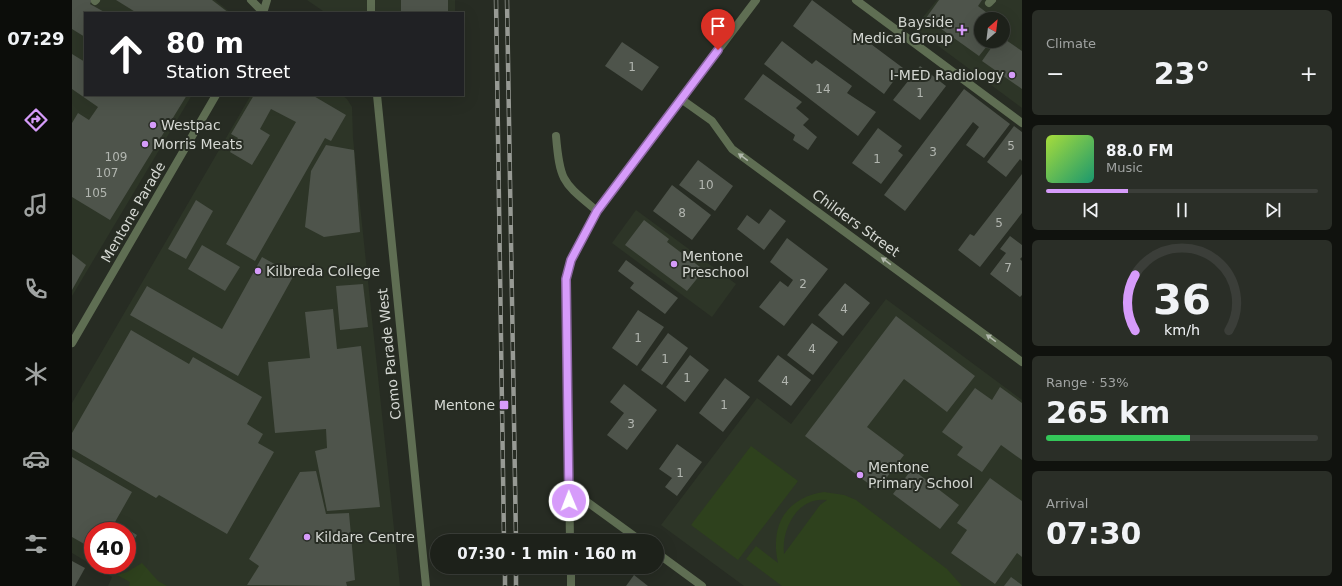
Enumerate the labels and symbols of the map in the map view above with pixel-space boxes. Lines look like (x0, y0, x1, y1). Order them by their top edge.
pin (701, 9, 735, 50)
north arrow (974, 12, 1010, 48)
place label: Bayside Medical Group (852, 14, 953, 46)
marker: Bayside Medical Group (956, 24, 968, 36)
house number: 1 (628, 60, 636, 74)
place label: I-MED Radiology (890, 67, 1004, 83)
marker: I-MED Radiology (1007, 70, 1017, 80)
house number: 14 (815, 82, 831, 96)
house number: 1 (916, 86, 924, 100)
place label: Westpac (161, 117, 221, 133)
marker: Westpac (148, 120, 158, 130)
place label: Morris Meats (153, 136, 243, 152)
marker: Morris Meats (140, 139, 150, 149)
house number: 5 (1007, 139, 1015, 153)
house number: 3 (929, 145, 937, 159)
house number: 109 (105, 150, 127, 164)
house number: 1 (873, 152, 881, 166)
one-way arrow (737, 153, 748, 161)
street label: Mentone Parade (98, 159, 168, 265)
house number: 107 (96, 166, 118, 180)
house number: 10 (698, 178, 714, 192)
house number: 105 (85, 186, 107, 200)
street label: Childers Street (809, 186, 903, 260)
house number: 8 (678, 206, 686, 220)
house number: 5 (995, 216, 1003, 230)
place label: Mentone Preschool (682, 248, 749, 280)
one-way arrow (881, 258, 891, 266)
marker: Mentone Preschool (669, 259, 679, 269)
house number: 7 (1004, 261, 1012, 275)
place label: Kilbreda College (266, 263, 380, 279)
marker: Kilbreda College (253, 266, 263, 276)
house number: 2 (799, 277, 807, 291)
street label: Como Parade West (374, 287, 404, 421)
house number: 4 (840, 302, 848, 316)
house number: 1 (634, 331, 642, 345)
one-way arrow (985, 334, 996, 343)
house number: 4 (808, 342, 816, 356)
house number: 1 (661, 352, 669, 366)
house number: 1 (683, 371, 691, 385)
house number: 4 (781, 374, 789, 388)
place label: Mentone (434, 397, 495, 413)
house number: 1 (720, 398, 728, 412)
marker: Mentone (498, 399, 510, 411)
house number: 3 (627, 417, 635, 431)
place label: Mentone Primary School (868, 459, 973, 491)
house number: 1 (676, 466, 684, 480)
marker: Mentone Primary School (855, 470, 865, 480)
position arrow (548, 480, 590, 522)
speed limit sign: 40 (84, 522, 136, 574)
place label: Kildare Centre (315, 529, 415, 545)
marker: Kildare Centre (302, 532, 312, 542)

